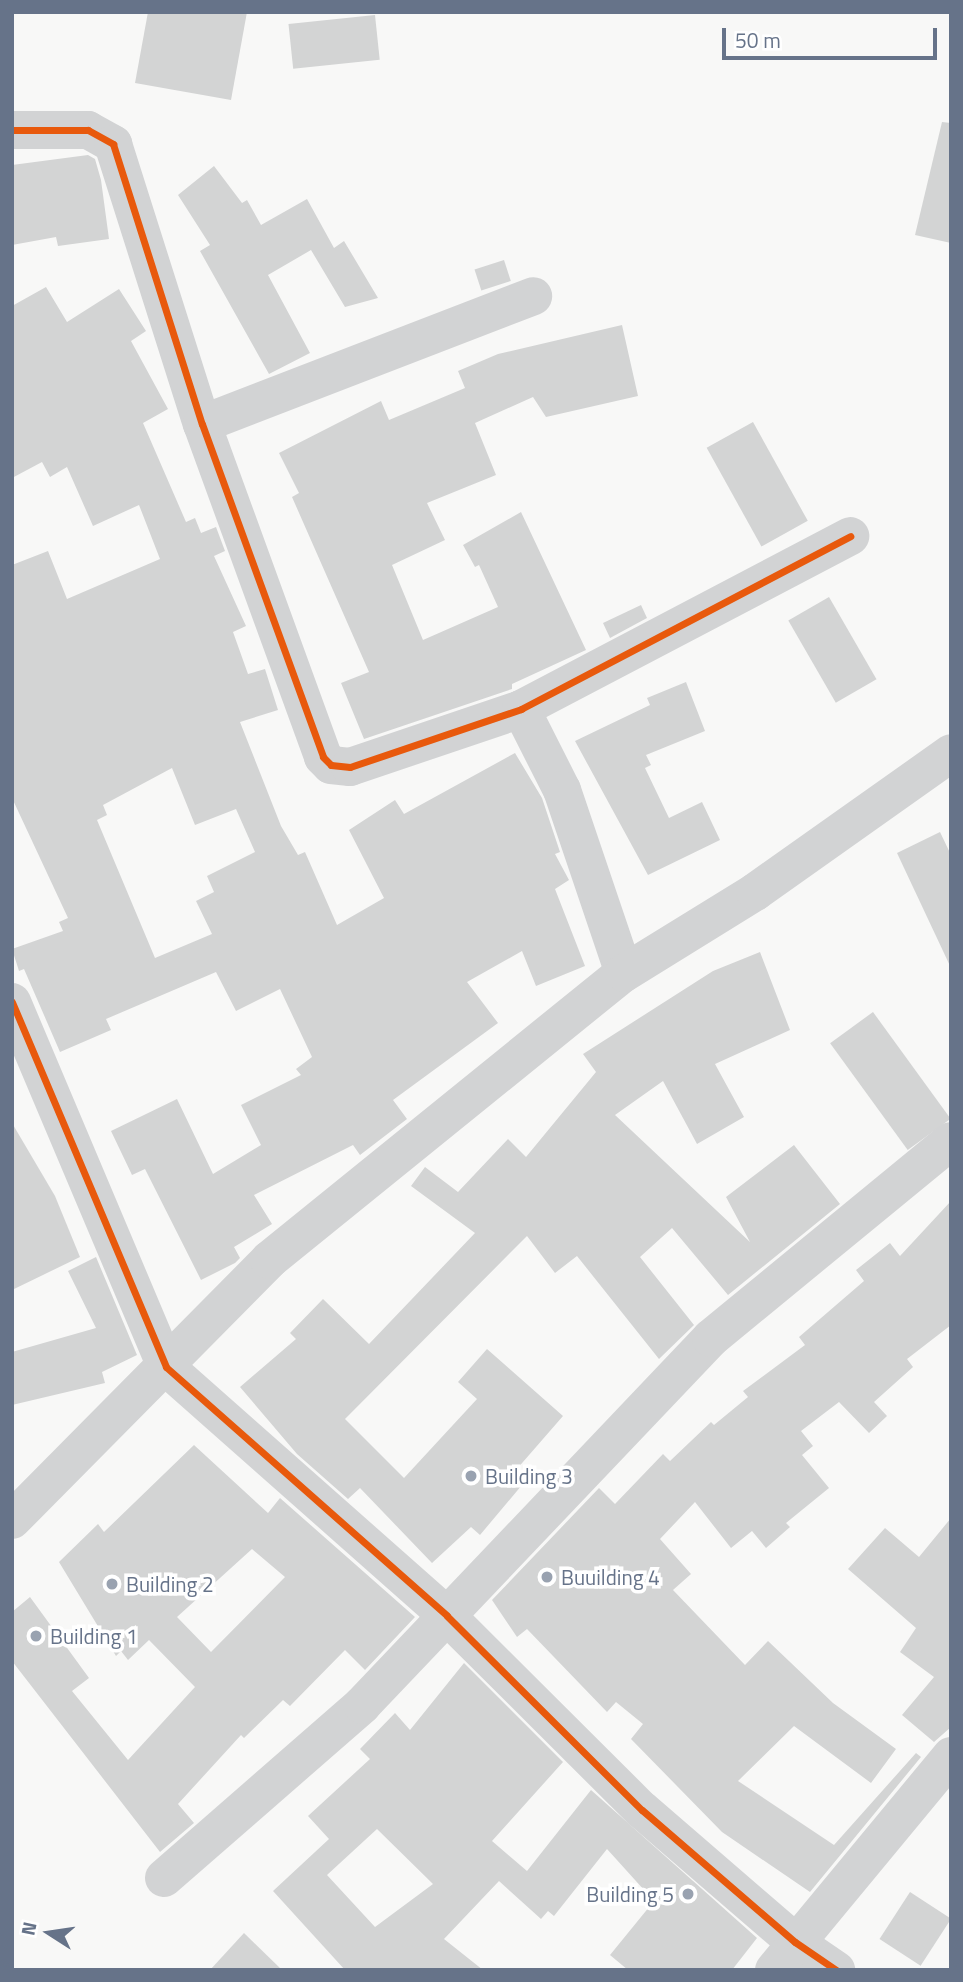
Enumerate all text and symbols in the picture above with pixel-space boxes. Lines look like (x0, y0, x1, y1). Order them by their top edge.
scale bar (725, 14, 940, 58)
text: 50 m (735, 24, 781, 56)
place label: Building 3 (485, 1463, 573, 1489)
marker: Building 3 (463, 1468, 479, 1484)
place label: Buuilding 4 (561, 1564, 660, 1590)
marker: Buuilding 4 (539, 1569, 555, 1585)
place label: Building 2 (126, 1571, 214, 1597)
marker: Building 2 (104, 1576, 120, 1592)
place label: Building 1 (50, 1623, 138, 1649)
marker: Building 1 (28, 1628, 44, 1644)
place label: Building 5 (586, 1881, 674, 1907)
marker: Building 5 (680, 1886, 696, 1902)
north arrow (14, 1898, 84, 1968)
text: N (12, 1919, 44, 1938)

